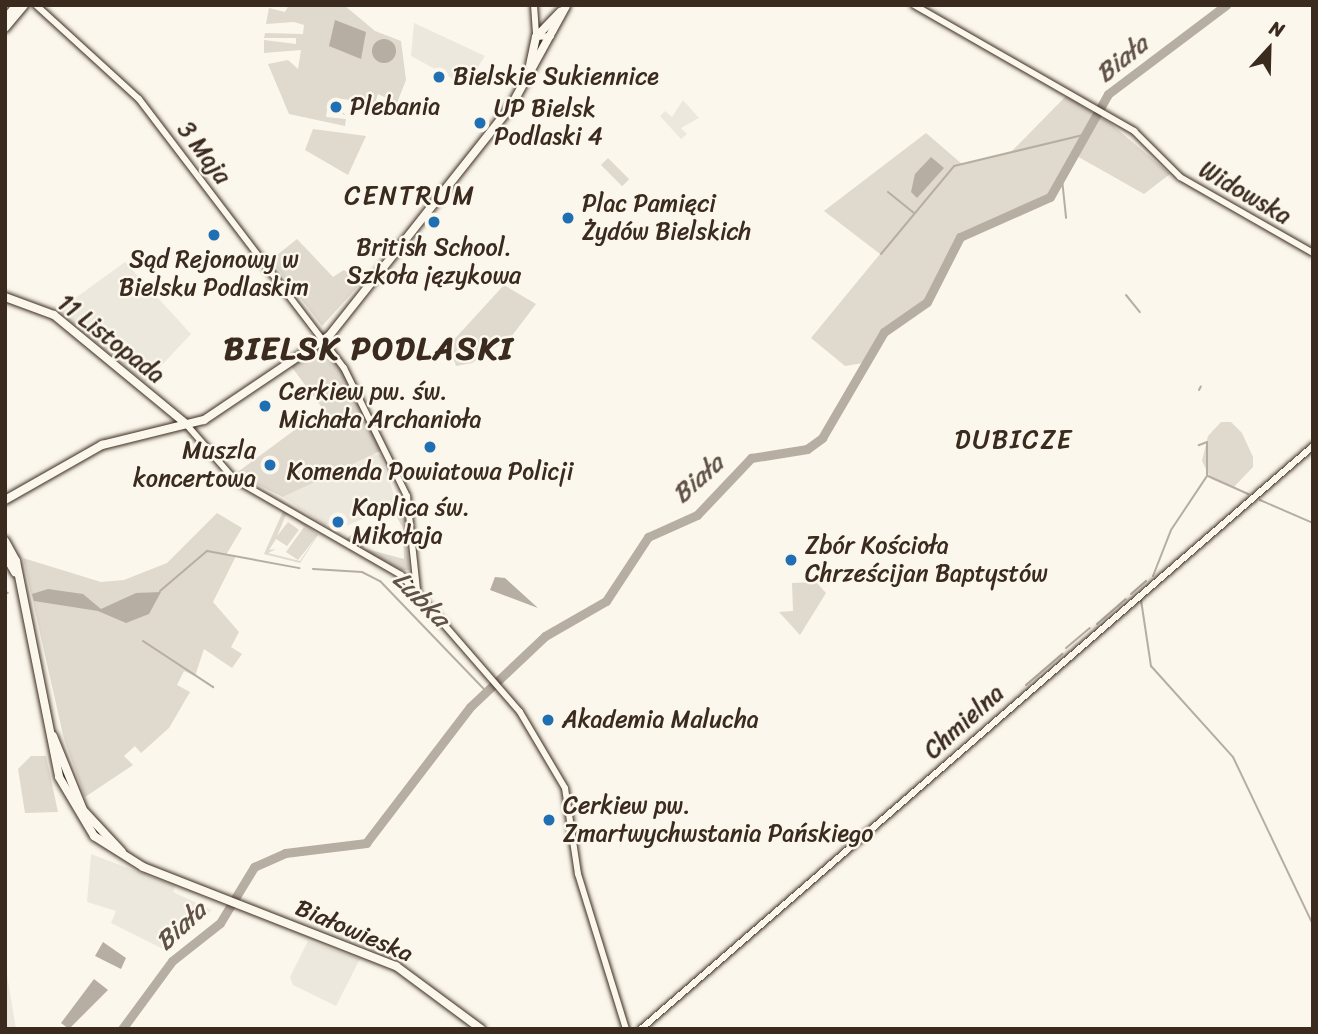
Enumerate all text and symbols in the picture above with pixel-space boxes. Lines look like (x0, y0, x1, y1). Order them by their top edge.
text: N (1265, 11, 1289, 47)
north arrow (1234, 14, 1304, 84)
water label: Biała (1090, 29, 1154, 89)
place label: Bielskie Sukiennice (453, 63, 659, 91)
marker: Bielskie Sukiennice (431, 69, 447, 85)
place label: Plebania (350, 93, 440, 121)
place label: UP Bielsk Podlaski 4 (494, 95, 603, 151)
marker: Plebania (328, 99, 344, 115)
marker: UP Bielsk Podlaski 4 (472, 115, 488, 131)
street label: 3 Maja (171, 116, 237, 190)
street label: Widowska (1194, 155, 1296, 231)
district label: CENTRUM (345, 180, 475, 212)
place label: Plac Pamięci Żydów Bielskich (582, 190, 751, 246)
marker: Plac Pamięci Żydów Bielskich (560, 210, 576, 226)
marker: British School. Szkoła językowa (426, 214, 442, 230)
marker: Sąd Rejonowy w Bielsku Podlaskim (206, 227, 222, 243)
place label: British School. Szkoła językowa (347, 234, 521, 290)
place label: Sąd Rejonowy w Bielsku Podlaskim (119, 246, 309, 302)
street label: 11 Listopada (52, 288, 170, 390)
district label: BIELSK PODLASKI (229, 330, 509, 368)
place label: Cerkiew pw. św. Michała Archanioła (279, 378, 481, 434)
marker: Cerkiew pw. św. Michała Archanioła (257, 398, 273, 414)
district label: DUBICZE (956, 424, 1072, 456)
place label: Muszla koncertowa (133, 437, 256, 493)
marker: Komenda Powiatowa Policji (422, 439, 438, 455)
water label: Biała (666, 448, 730, 510)
marker: Muszla koncertowa (262, 457, 278, 473)
place label: Komenda Powiatowa Policji (287, 458, 573, 486)
place label: Kaplica św. Mikołaja (352, 494, 470, 550)
marker: Kaplica św. Mikołaja (330, 514, 346, 530)
place label: Zbór Kościoła Chrześcijan Baptystów (805, 532, 1048, 588)
marker: Zbór Kościoła Chrześcijan Baptystów (783, 552, 799, 568)
water label: Lubka (386, 564, 456, 634)
street label: Chmielna (918, 679, 1010, 765)
place label: Akademia Malucha (562, 706, 759, 734)
marker: Akademia Malucha (540, 712, 556, 728)
place label: Cerkiew pw. Zmartwychwstania Pańskiego (563, 792, 873, 848)
marker: Cerkiew pw. Zmartwychwstania Pańskiego (541, 812, 557, 828)
street label: Białowieska (291, 893, 417, 969)
water label: Biała (149, 895, 213, 957)

